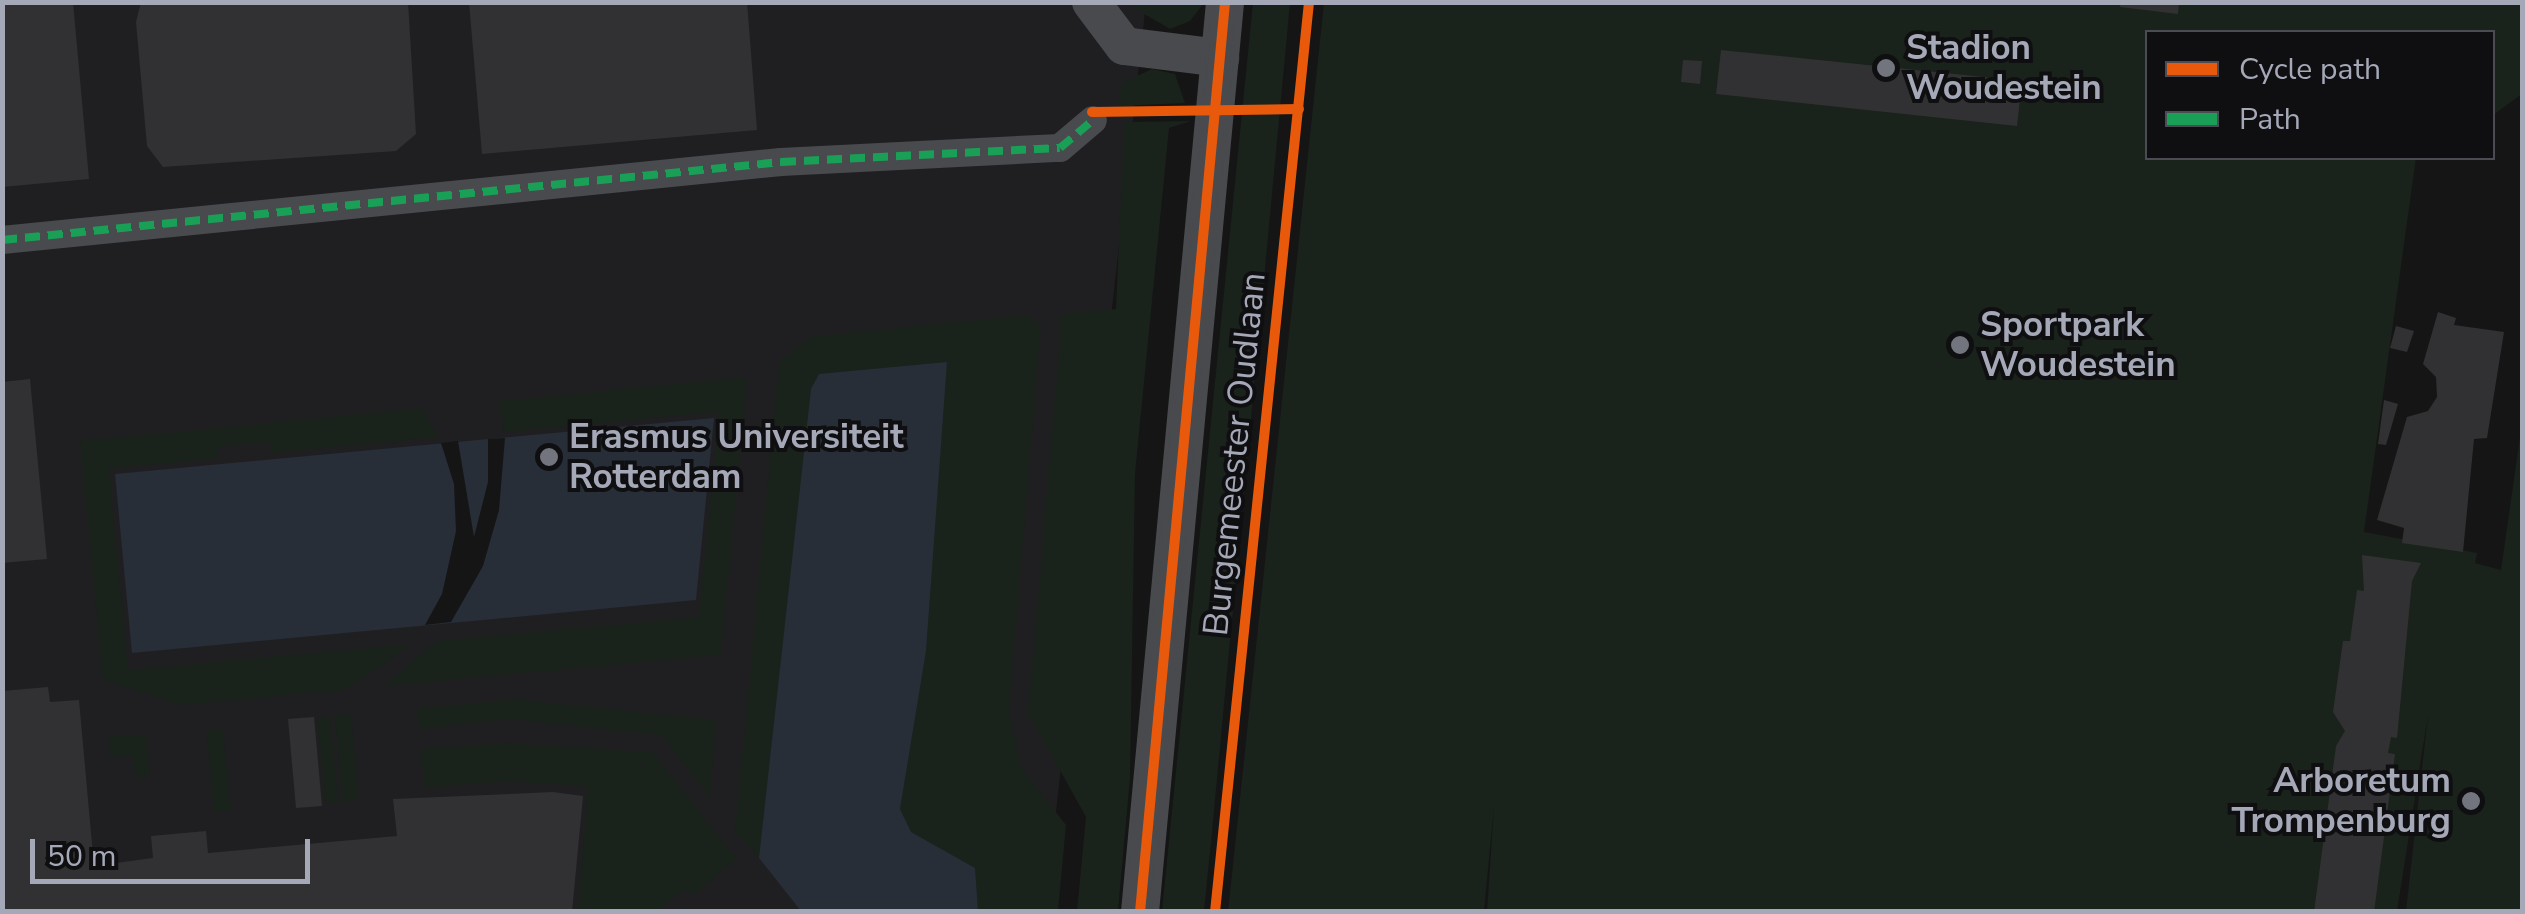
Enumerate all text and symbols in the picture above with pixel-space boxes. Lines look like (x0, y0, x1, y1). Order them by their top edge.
place label: Stadion Woudestein (1906, 27, 2102, 109)
legend (2145, 30, 2495, 160)
text: Cycle path (2239, 49, 2381, 90)
marker: Stadion Woudestein (1875, 57, 1897, 79)
text: Path (2239, 99, 2301, 140)
street label: Burgemeester Oudlaan (1195, 270, 1275, 638)
place label: Sportpark Woudestein (1980, 304, 2176, 386)
marker: Sportpark Woudestein (1949, 334, 1971, 356)
place label: Erasmus Universiteit Rotterdam (569, 416, 904, 498)
marker: Erasmus Universiteit Rotterdam (538, 446, 560, 468)
place label: Arboretum Trompenburg (2231, 760, 2451, 842)
marker: Arboretum Trompenburg (2460, 790, 2482, 812)
scale bar (35, 819, 315, 881)
text: 50 m (47, 836, 116, 877)

